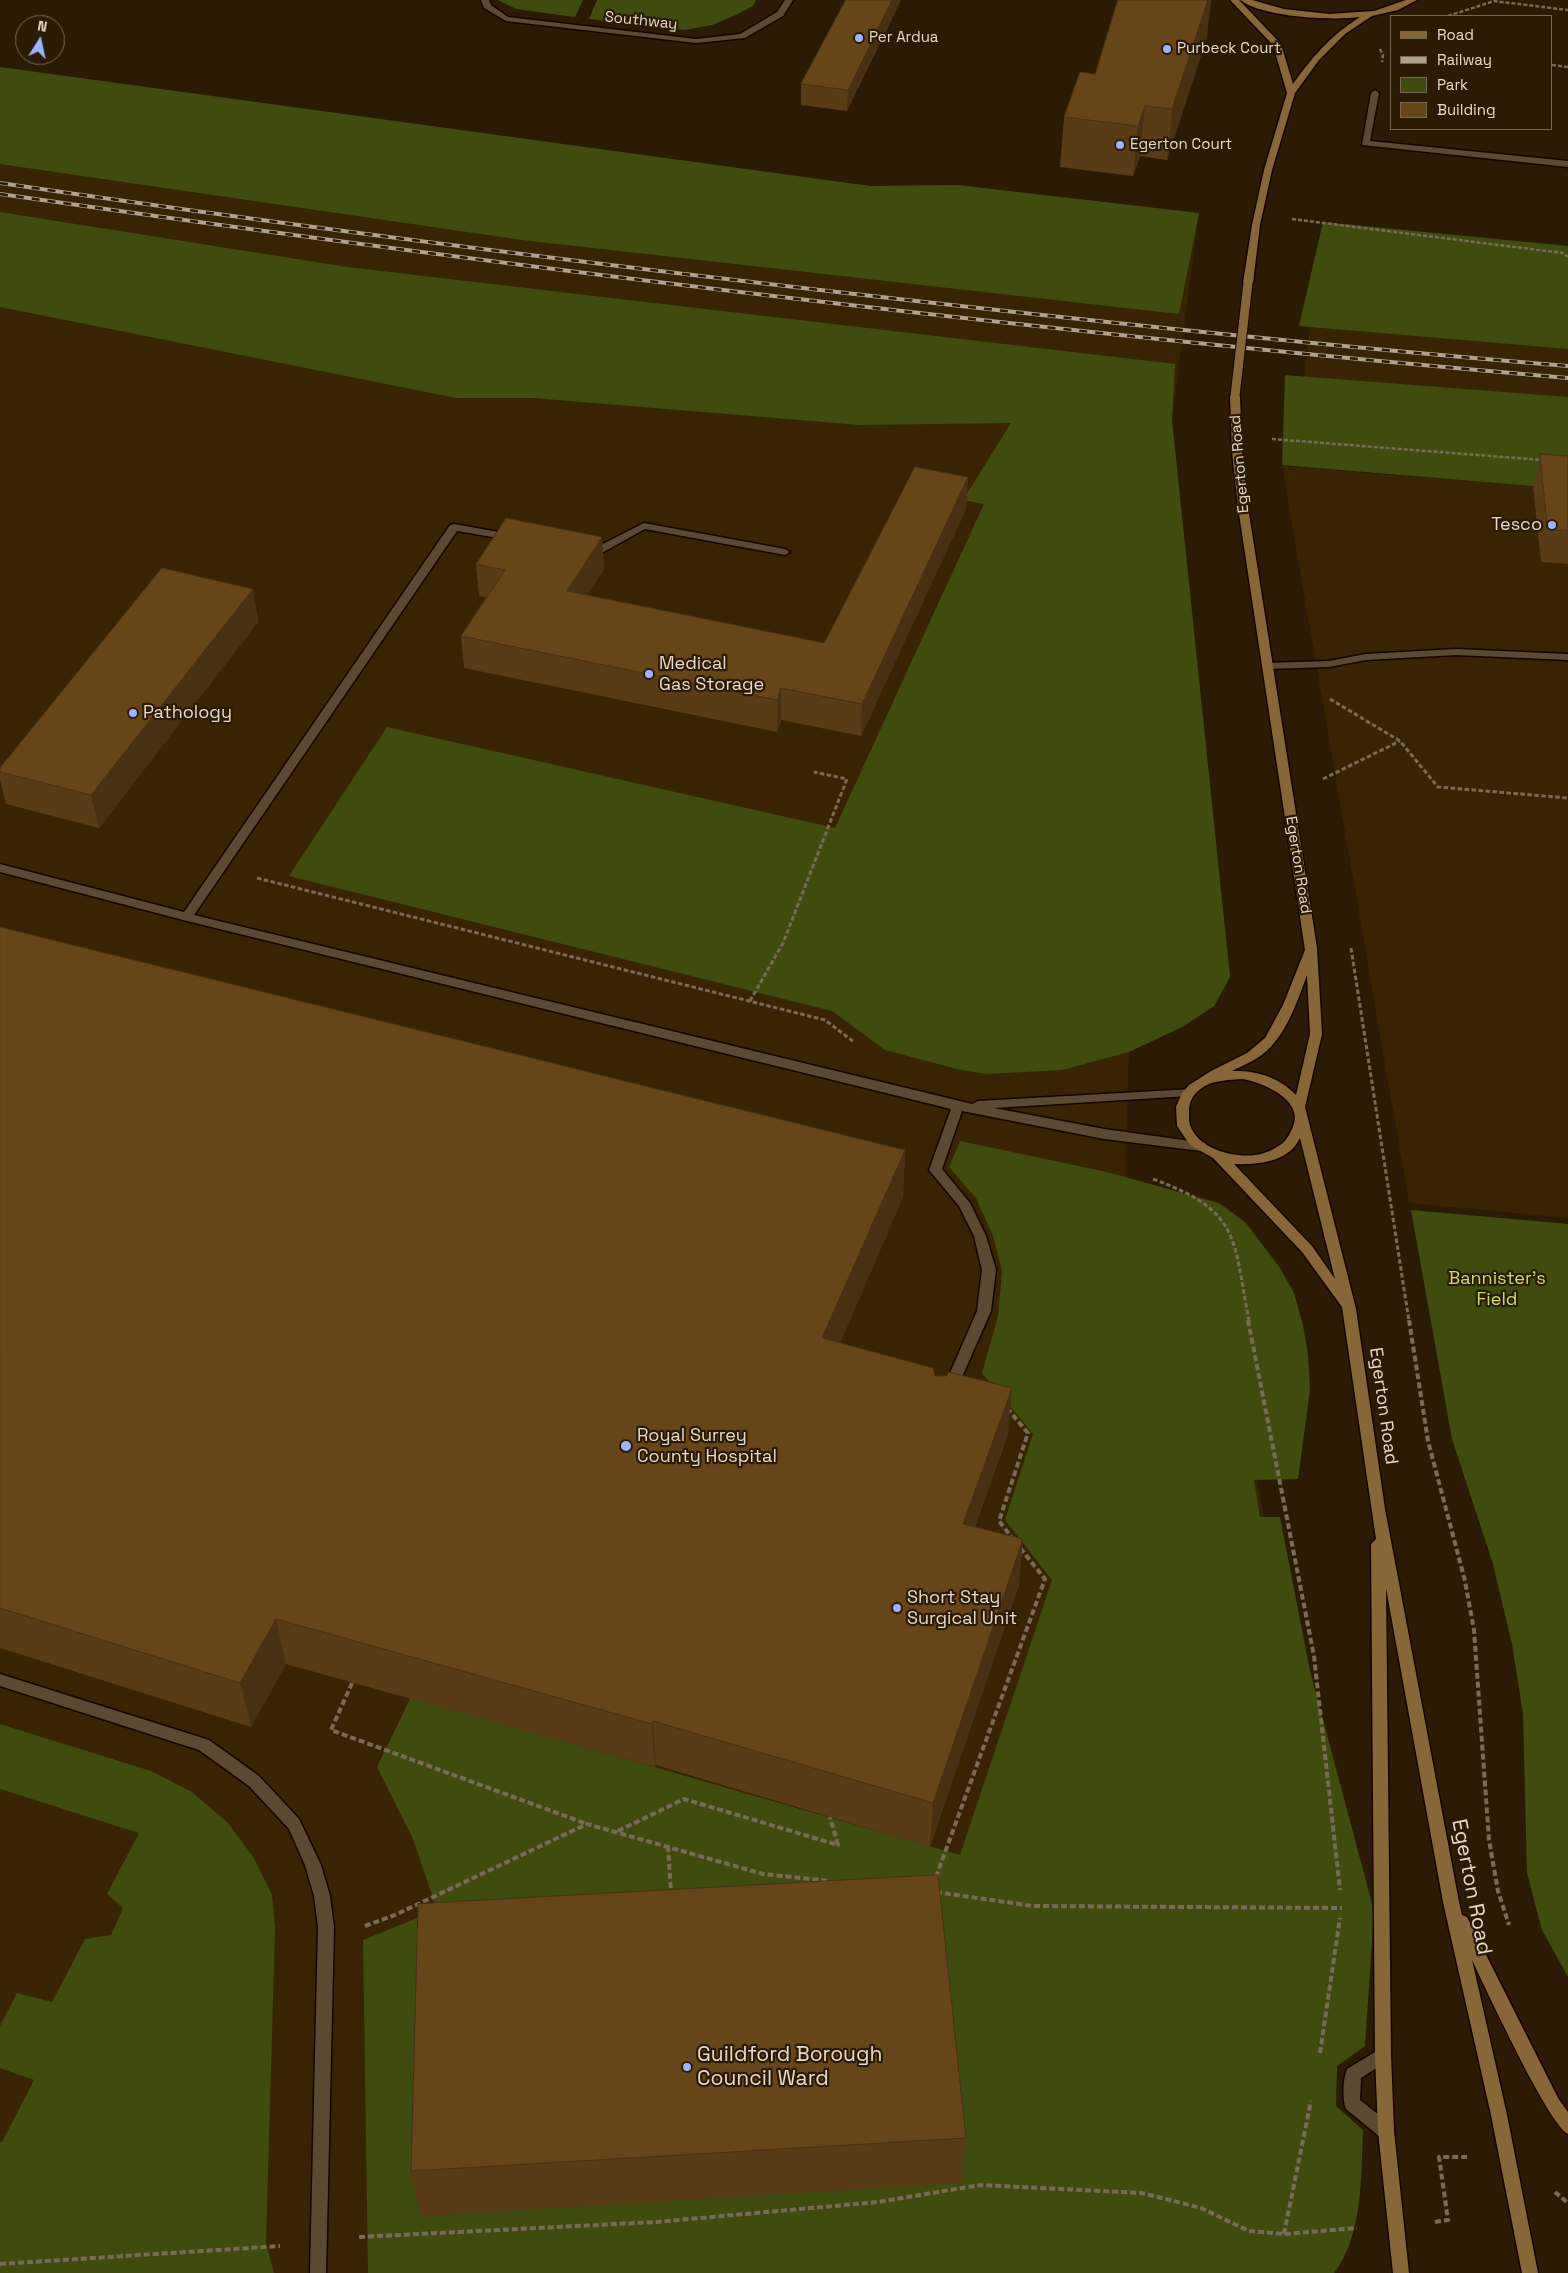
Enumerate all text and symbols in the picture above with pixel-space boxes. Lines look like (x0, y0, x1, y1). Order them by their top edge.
street label: Southway (604, 8, 678, 34)
north arrow (15, 15, 65, 65)
legend (1390, 15, 1553, 130)
text: N (36, 17, 49, 36)
text: Road (1437, 25, 1474, 44)
place label: Per Ardua (869, 29, 938, 47)
marker: Per Ardua (853, 32, 865, 44)
place label: Purbeck Court (1177, 40, 1281, 58)
marker: Purbeck Court (1161, 43, 1173, 55)
text: Railway (1437, 50, 1492, 69)
text: Park (1437, 75, 1468, 94)
text: Building (1437, 100, 1496, 119)
place label: Egerton Court (1130, 136, 1232, 154)
marker: Egerton Court (1114, 139, 1126, 151)
street label: Egerton Road (1227, 414, 1253, 514)
place label: Tesco (1491, 514, 1542, 536)
marker: Tesco (1546, 519, 1558, 531)
place label: Medical Gas Storage (659, 653, 764, 696)
marker: Medical Gas Storage (643, 668, 655, 680)
place label: Pathology (143, 702, 232, 724)
marker: Pathology (127, 707, 139, 719)
street label: Egerton Road (1281, 815, 1315, 915)
park label: Bannister's Field (1448, 1268, 1546, 1310)
street label: Egerton Road (1364, 1346, 1402, 1466)
place label: Royal Surrey County Hospital (637, 1425, 777, 1468)
marker: Royal Surrey County Hospital (619, 1439, 633, 1453)
place label: Short Stay Surgical Unit (907, 1587, 1017, 1630)
marker: Short Stay Surgical Unit (891, 1602, 903, 1614)
street label: Egerton Road (1445, 1817, 1497, 1957)
place label: Guildford Borough Council Ward (697, 2042, 882, 2092)
marker: Guildford Borough Council Ward (681, 2061, 693, 2073)

